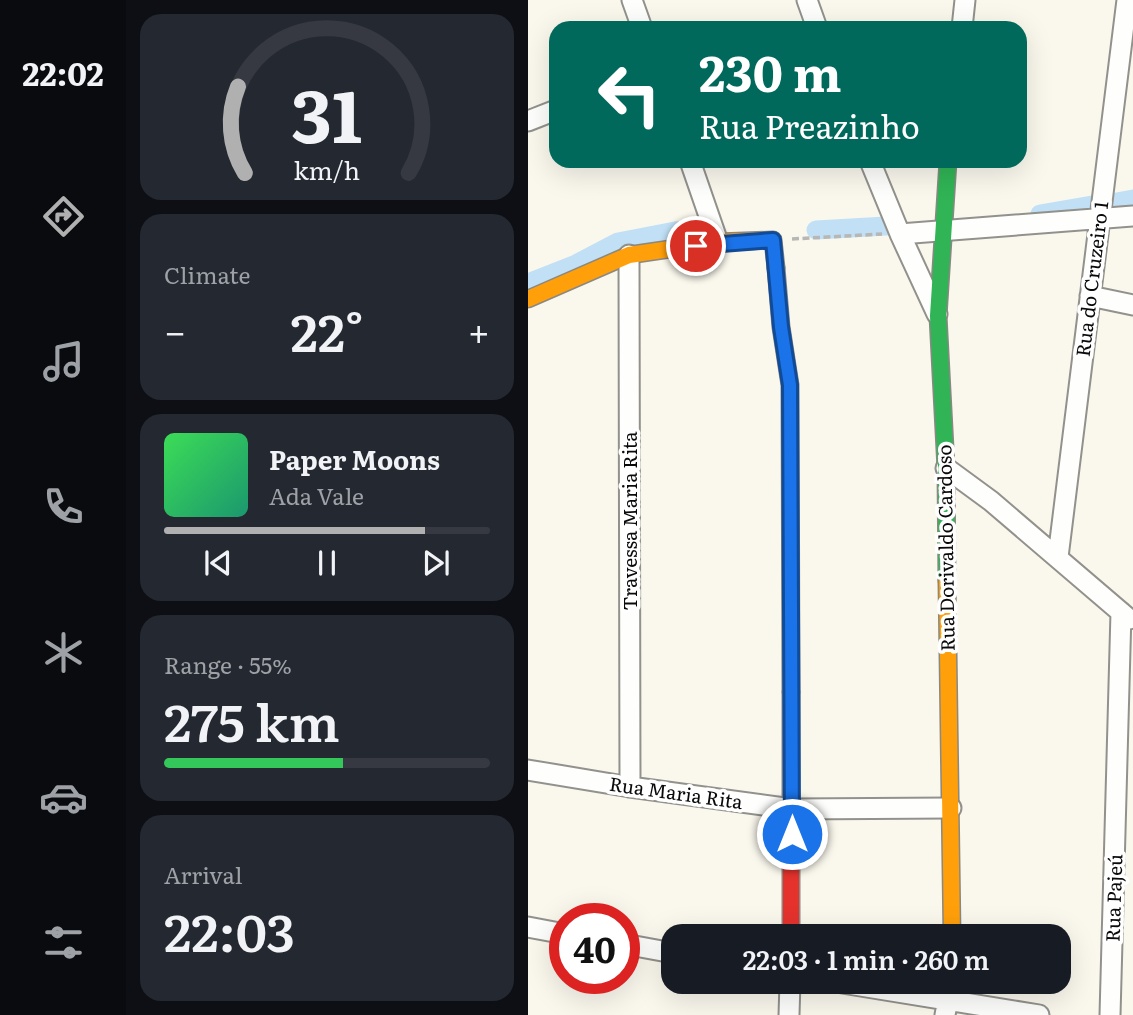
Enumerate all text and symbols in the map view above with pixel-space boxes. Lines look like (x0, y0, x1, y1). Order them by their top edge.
text: 230 m (699, 34, 842, 107)
text: 22:02 (22, 48, 104, 96)
icon: left (584, 49, 675, 140)
text: 31 (292, 57, 362, 165)
text: Rua Preazinho (699, 101, 920, 149)
text: km/h (294, 151, 360, 188)
icon: directions (39, 192, 88, 241)
street label: Rua do Cruzeiro 1 (1068, 199, 1114, 358)
pin (666, 216, 726, 276)
icon: arrive (677, 227, 715, 265)
text: Climate (164, 257, 250, 291)
text: 22° (290, 291, 364, 368)
text: − (164, 301, 186, 358)
text: + (468, 301, 490, 358)
icon: music (39, 337, 88, 386)
street label: Travessa Maria Rita (615, 431, 643, 610)
text: Paper Moons (269, 439, 440, 478)
street label: Rua Dorivaldo Cardoso (929, 444, 961, 652)
text: Ada Vale (269, 478, 364, 512)
icon: phone (39, 482, 88, 531)
icon: previous (199, 544, 237, 582)
icon: pause (308, 544, 346, 582)
icon: next (417, 544, 455, 582)
icon: climate (39, 628, 88, 677)
text: Range · 55% (164, 647, 292, 681)
text: 275 km (164, 681, 340, 758)
street label: Rua Maria Rita (608, 769, 745, 815)
icon: car (39, 773, 88, 822)
position arrow (755, 797, 829, 871)
street label: Rua Pajeú (1097, 853, 1129, 942)
text: Arrival (164, 857, 243, 891)
text: 22:03 (164, 891, 295, 968)
speed limit sign: 40 (549, 903, 640, 994)
icon: filters (39, 918, 88, 967)
text: 22:03 · 1 min · 260 m (743, 939, 989, 978)

